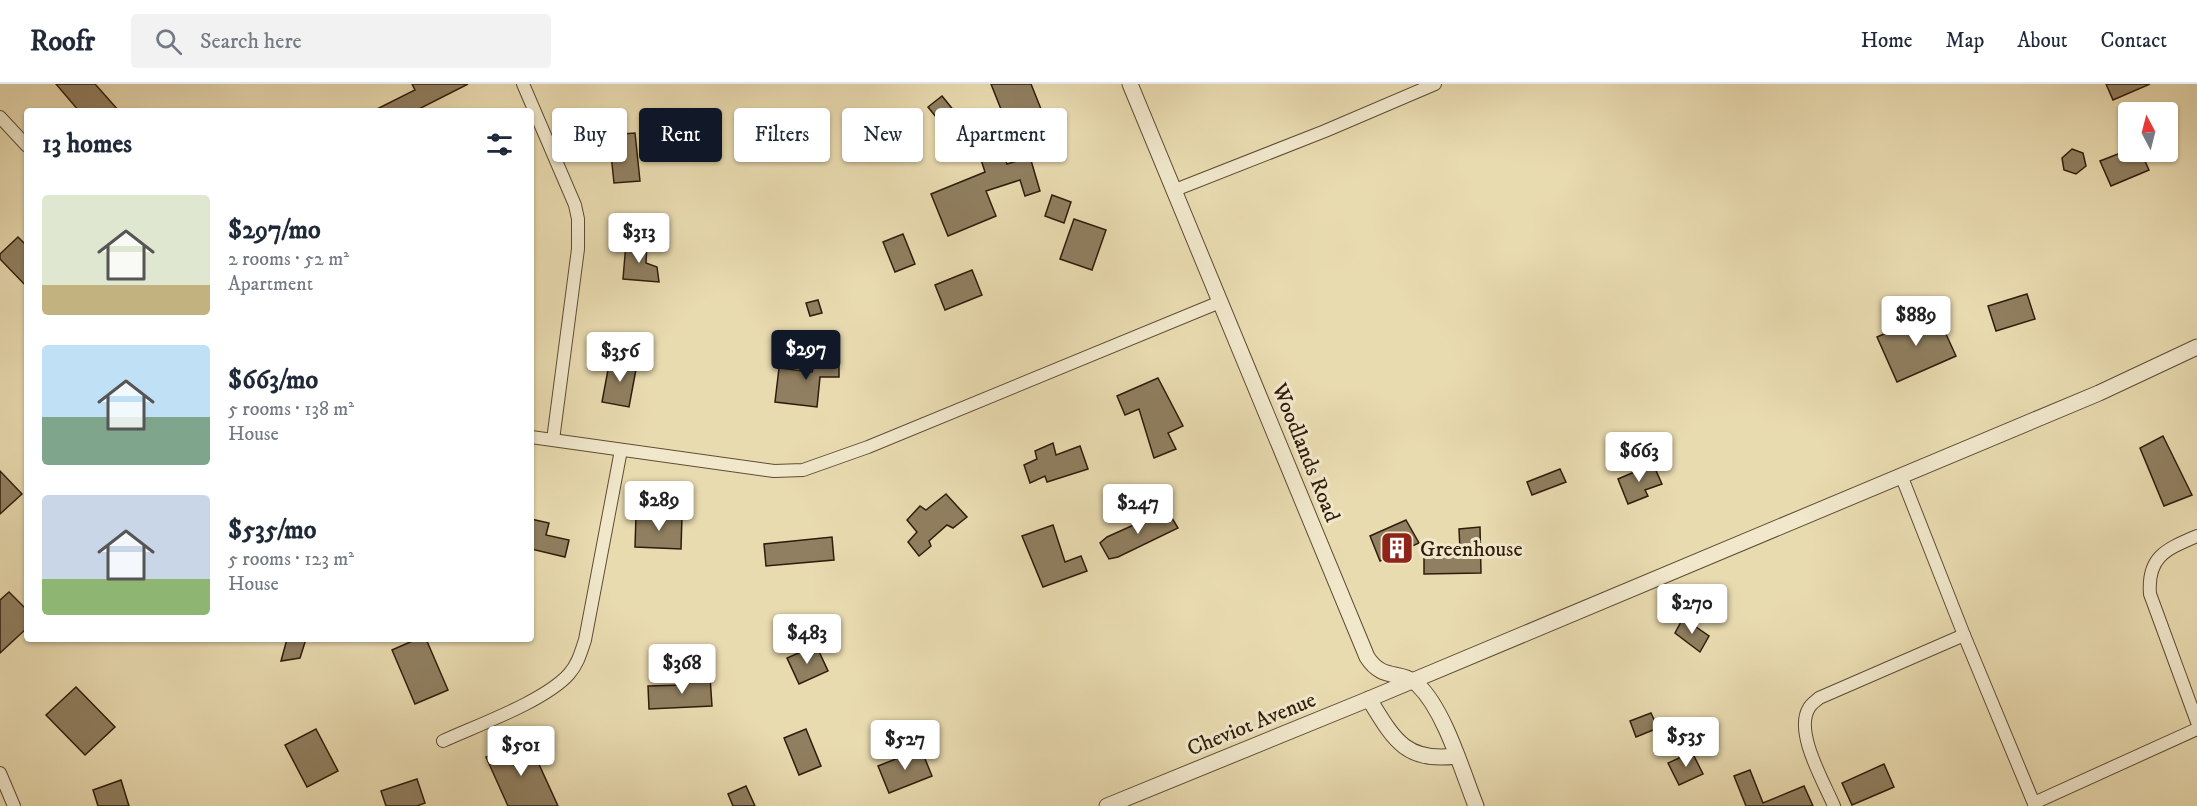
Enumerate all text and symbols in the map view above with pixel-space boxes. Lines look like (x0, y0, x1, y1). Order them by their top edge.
search box (131, 14, 551, 68)
text: Roofr (30, 24, 95, 59)
icon: search (152, 25, 185, 58)
text: Search here (200, 28, 302, 55)
text: Home (1861, 28, 1913, 54)
text: Map (1946, 28, 1984, 54)
text: About (2017, 28, 2068, 54)
text: Contact (2101, 28, 2167, 54)
north arrow (2118, 102, 2178, 162)
map controls (2118, 102, 2178, 162)
chip: Buy (552, 108, 627, 162)
chip: Rent (639, 108, 722, 162)
chip: Filters (734, 108, 830, 162)
chip: New (842, 108, 923, 162)
chip: Apartment (935, 108, 1067, 162)
text: 13 homes (42, 128, 132, 161)
icon: filters (483, 128, 516, 161)
pin: $313 (603, 213, 675, 264)
text: $297/mo (228, 214, 321, 247)
icon: home (90, 219, 162, 291)
text: $313 (622, 220, 656, 245)
text: 2 rooms · 52 m² (228, 247, 349, 272)
text: Apartment (228, 272, 313, 297)
pin: $889 (1880, 296, 1952, 347)
text: $889 (1896, 303, 1936, 328)
pin: $297 (770, 330, 842, 381)
pin: $356 (584, 332, 656, 383)
text: $297 (785, 337, 827, 362)
text: $356 (601, 339, 639, 364)
text: $663/mo (228, 364, 318, 397)
icon: home (90, 369, 162, 441)
street label: Woodlands Road (1265, 378, 1346, 526)
text: 5 rooms · 138 m² (228, 397, 354, 422)
text: House (228, 422, 279, 447)
pin: $663 (1603, 432, 1675, 483)
text: $663 (1619, 439, 1659, 464)
pin: $289 (623, 481, 695, 532)
pin: $247 (1102, 484, 1174, 535)
text: $289 (639, 488, 679, 513)
text: $247 (1117, 491, 1159, 516)
text: $535/mo (228, 514, 316, 547)
icon: home (90, 519, 162, 591)
building icon: Greenhouse (1379, 530, 1415, 566)
place label: Greenhouse (1420, 536, 1523, 563)
text: 5 rooms · 123 m² (228, 547, 354, 572)
text: House (228, 572, 279, 597)
pin: $270 (1656, 584, 1728, 635)
text: $270 (1671, 591, 1713, 616)
pin: $483 (771, 614, 843, 665)
text: $483 (787, 621, 827, 646)
pin: $368 (646, 644, 718, 695)
text: $368 (663, 651, 701, 676)
street label: Cheviot Avenue (1183, 686, 1320, 762)
pin: $535 (1650, 717, 1722, 768)
pin: $527 (869, 720, 941, 771)
text: $535 (1667, 724, 1705, 749)
pin: $501 (485, 726, 557, 777)
text: $527 (885, 727, 925, 752)
text: $501 (502, 733, 540, 758)

